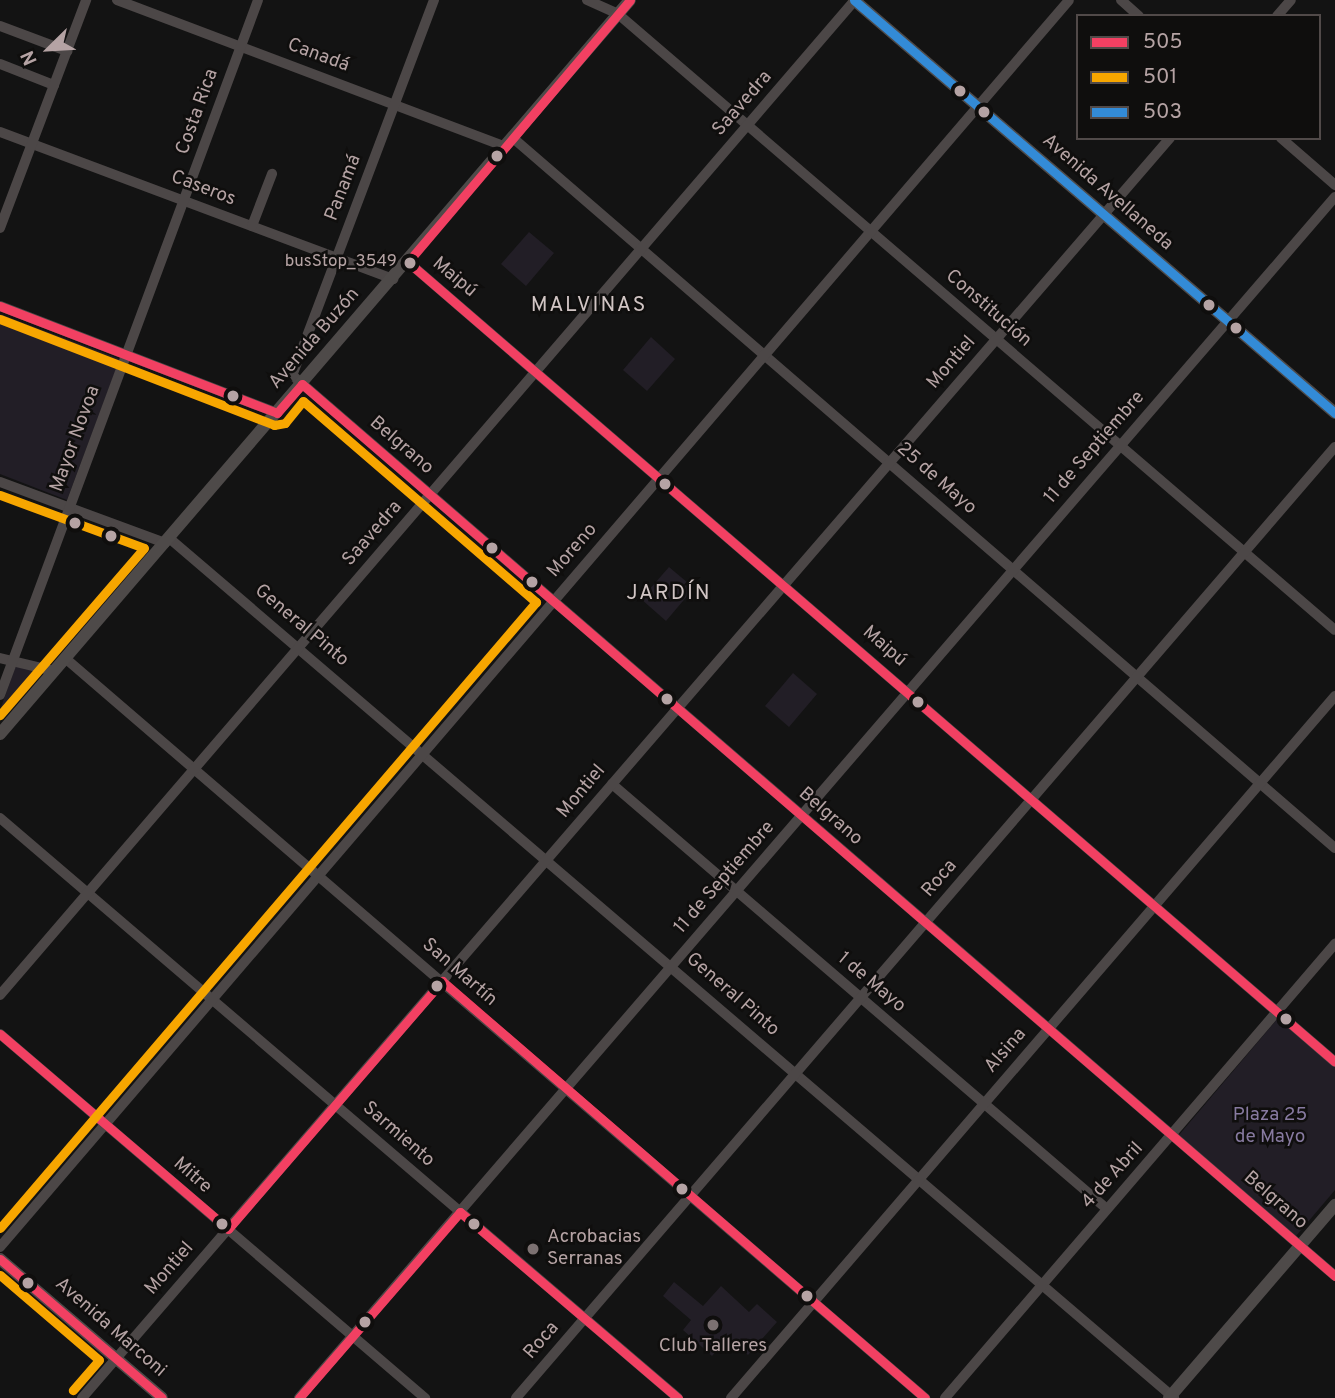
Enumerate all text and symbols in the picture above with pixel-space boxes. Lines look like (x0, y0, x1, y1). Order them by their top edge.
north arrow (14, 14, 84, 84)
legend (1076, 14, 1321, 140)
text: 505 (1143, 29, 1183, 56)
street label: Canadá (284, 34, 352, 78)
text: N (16, 46, 44, 69)
text: 501 (1143, 64, 1177, 91)
street label: Costa Rica (172, 66, 224, 158)
street label: Saavedra (708, 67, 778, 141)
unlabelled marker (953, 84, 967, 98)
text: 503 (1143, 99, 1182, 126)
unlabelled marker (977, 105, 991, 119)
street label: Avenida Avellaneda (1037, 130, 1177, 256)
unlabelled marker (490, 149, 504, 163)
street label: Panamá (321, 152, 367, 224)
street label: Caseros (167, 166, 239, 212)
place label: busStop_3549 (285, 253, 397, 273)
street label: Maipú (427, 253, 481, 303)
marker: busStop_3549 (403, 256, 417, 270)
street label: Constitución (940, 265, 1036, 353)
street label: Avenida Buzón (265, 284, 365, 394)
district label: MALVINAS (532, 293, 646, 319)
unlabelled marker (1202, 298, 1216, 312)
unlabelled marker (1229, 321, 1243, 335)
street label: Montiel (923, 332, 981, 394)
street label: Mayor Novoa (46, 383, 106, 495)
street label: 11 de Septiembre (1040, 387, 1150, 509)
unlabelled marker (226, 389, 240, 403)
street label: Belgrano (364, 412, 438, 480)
street label: 25 de Mayo (891, 438, 981, 520)
unlabelled marker (658, 477, 672, 491)
street label: Saavedra (338, 497, 408, 571)
unlabelled marker (68, 516, 82, 530)
street label: Moreno (543, 519, 603, 583)
unlabelled marker (104, 529, 118, 543)
unlabelled marker (485, 541, 499, 555)
unlabelled marker (525, 575, 539, 589)
street label: General Pinto (249, 580, 353, 672)
district label: JARDÍN (627, 581, 711, 607)
street label: Maipú (857, 622, 911, 672)
unlabelled marker (660, 692, 674, 706)
unlabelled marker (911, 695, 925, 709)
street label: Montiel (553, 761, 611, 823)
street label: Belgrano (793, 783, 867, 851)
street label: 11 de Septiembre (670, 817, 780, 939)
street label: Roca (917, 856, 963, 902)
street label: San Martín (417, 934, 501, 1012)
street label: General Pinto (681, 948, 783, 1042)
street label: 1 de Mayo (832, 948, 910, 1018)
unlabelled marker (430, 979, 444, 993)
unlabelled marker (1279, 1012, 1293, 1026)
street label: Alsina (980, 1024, 1032, 1078)
street label: Sarmiento (357, 1097, 439, 1173)
park label: Plaza 25 de Mayo (1233, 1105, 1307, 1149)
street label: 4 de Abril (1077, 1138, 1149, 1214)
street label: Mitre (168, 1153, 216, 1199)
street label: Belgrano (1238, 1167, 1312, 1235)
unlabelled marker (675, 1182, 689, 1196)
unlabelled marker (215, 1217, 229, 1231)
unlabelled marker (467, 1217, 481, 1231)
place label: Acrobacias Serranas (547, 1227, 641, 1271)
street label: Montiel (141, 1238, 199, 1300)
marker: Acrobacias Serranas (525, 1241, 541, 1257)
street label: Avenida Marconi (50, 1273, 170, 1383)
unlabelled marker (21, 1276, 35, 1290)
unlabelled marker (800, 1289, 814, 1303)
unlabelled marker (358, 1315, 372, 1329)
marker: Club Talleres (705, 1317, 721, 1333)
street label: Roca (519, 1318, 565, 1364)
place label: Club Talleres (658, 1336, 768, 1358)

